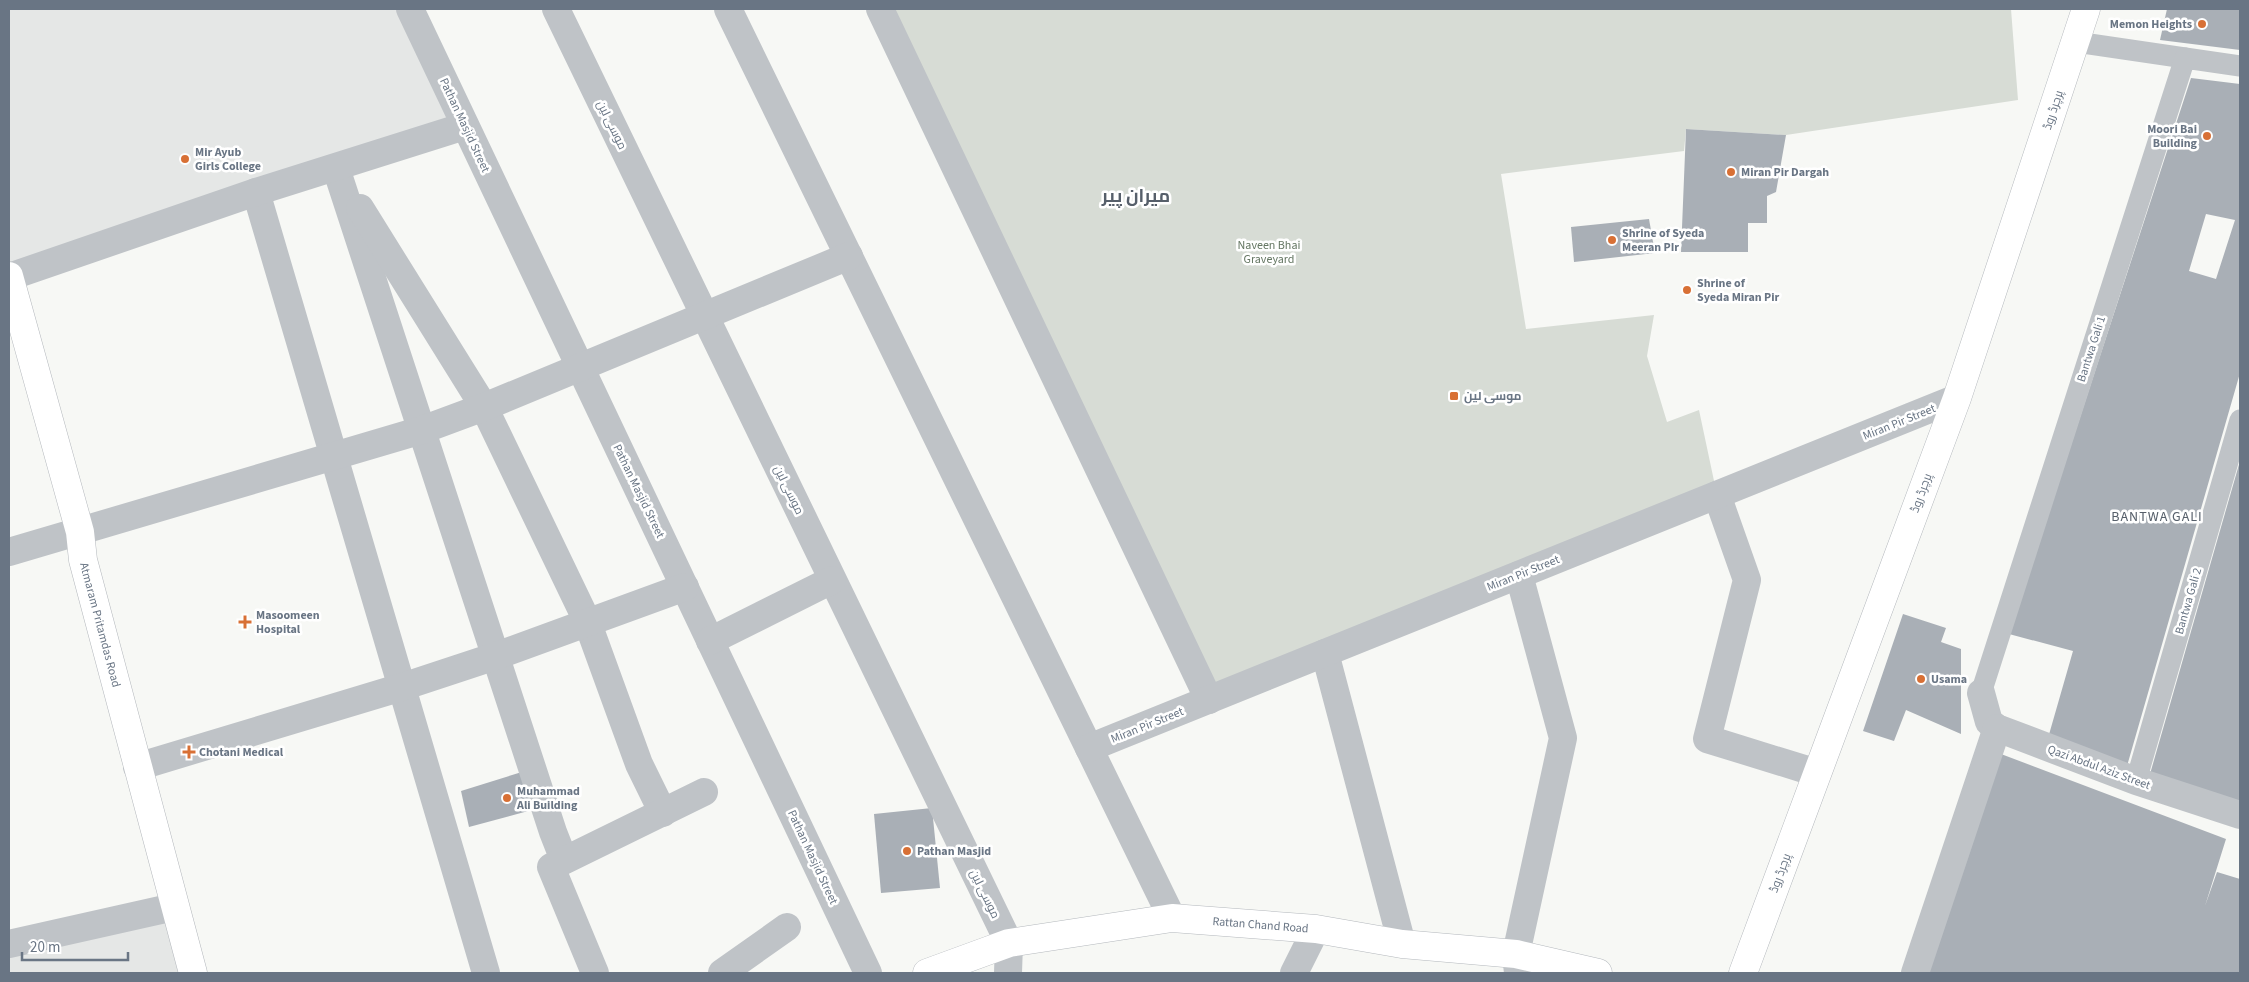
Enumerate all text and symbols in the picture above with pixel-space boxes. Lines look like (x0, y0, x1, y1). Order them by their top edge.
place label: Memon Heights (2110, 16, 2192, 33)
marker: Memon Heights (2196, 18, 2208, 30)
street label: Pathan Masjid Street (435, 75, 494, 175)
street label: پرچرڈ روڈ (2039, 87, 2068, 132)
street label: موسی لین (592, 98, 631, 153)
place label: Moori Bai Building (2147, 121, 2198, 152)
marker: Moori Bai Building (2201, 130, 2213, 142)
place label: Mir Ayub Girls College (195, 144, 261, 175)
marker: Mir Ayub Girls College (179, 153, 191, 165)
place label: Miran Pir Dargah (1741, 164, 1829, 181)
marker: Miran Pir Dargah (1725, 166, 1737, 178)
district label: میران پیر (1101, 184, 1170, 209)
place label: Shrine of Syeda Meeran PIr (1622, 225, 1704, 256)
marker: Shrine of Syeda Meeran PIr (1606, 234, 1618, 246)
park label: Naveen Bhai Graveyard (1238, 237, 1300, 268)
place label: Shrine of Syeda Miran Pir (1697, 275, 1780, 306)
marker: Shrine of Syeda Miran Pir (1681, 284, 1693, 296)
street label: Bantwa Gali 1 (2073, 314, 2110, 384)
place label: موسی لین (1464, 388, 1522, 405)
marker: موسی لین (1448, 390, 1460, 402)
street label: Miran Pir Street (1860, 400, 1938, 445)
street label: Pathan Masjid Street (608, 441, 669, 541)
street label: موسی لین (769, 463, 808, 518)
street label: پرچرڈ روڈ (1907, 470, 1937, 515)
district label: BANTWA GALI (2111, 507, 2203, 527)
street label: Miran Pir Street (1484, 551, 1562, 596)
street label: Atmaram Pritamdas Road (75, 561, 125, 689)
street label: Bantwa Gali 2 (2171, 566, 2206, 636)
place label: Masoomeen Hospital (256, 607, 320, 638)
marker: Masoomeen Hospital (238, 615, 252, 629)
place label: Usama (1931, 671, 1967, 688)
marker: Usama (1915, 673, 1927, 685)
street label: Miran Pir Street (1108, 703, 1186, 748)
street label: Qazi Abdul Aziz Street (2045, 741, 2153, 794)
place label: Chotani Medical (199, 744, 284, 761)
marker: Chotani Medical (183, 746, 195, 758)
place label: Muhammad Ali Building (516, 783, 580, 814)
marker: Muhammad Ali Building (501, 792, 513, 804)
street label: Pathan Masjid Street (783, 807, 842, 907)
place label: Pathan Masjid (917, 843, 991, 860)
marker: Pathan Masjid (901, 845, 913, 857)
street label: پرچرڈ روڈ (1766, 850, 1796, 895)
street label: موسی لین (965, 867, 1004, 922)
street label: Rattan Chand Road (1212, 913, 1309, 937)
scale bar (22, 930, 129, 962)
text: 20 m (30, 937, 60, 958)

